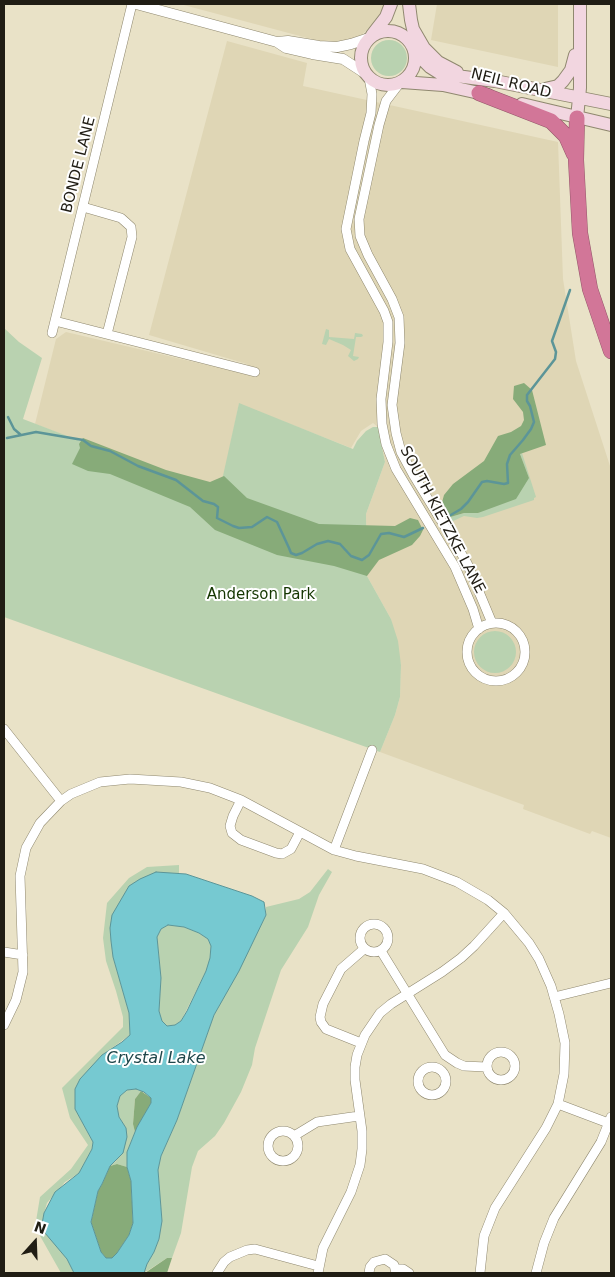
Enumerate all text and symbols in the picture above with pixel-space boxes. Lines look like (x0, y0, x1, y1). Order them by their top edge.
street label: NEIL ROAD (469, 65, 553, 103)
street label: BONDE LANE (58, 115, 100, 215)
street label: SOUTH KIETZKE LANE (395, 443, 489, 597)
park label: Anderson Park (207, 586, 315, 604)
water label: Crystal Lake (107, 1049, 205, 1069)
north arrow (10, 1217, 60, 1267)
text: N (32, 1218, 48, 1237)

